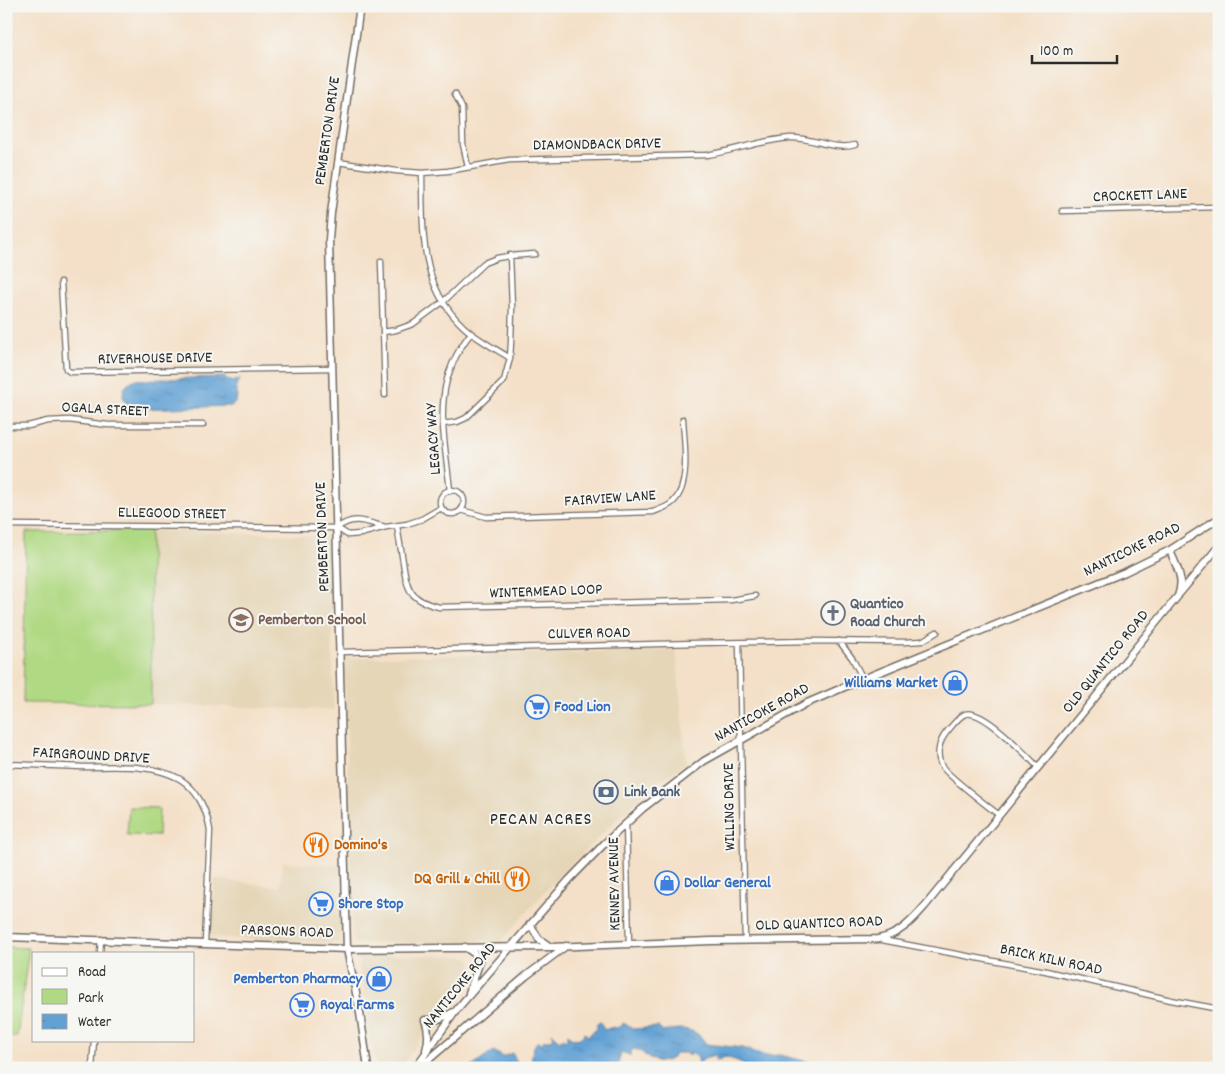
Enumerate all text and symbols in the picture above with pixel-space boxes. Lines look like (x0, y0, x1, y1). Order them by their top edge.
scale bar (1032, 32, 1118, 64)
text: 100 m (1040, 41, 1073, 63)
street label: PEMBERTON DRIVE (309, 74, 347, 187)
street label: DIAMONDBACK DRIVE (533, 132, 662, 158)
street label: CROCKETT LANE (1092, 183, 1188, 209)
street label: RIVERHOUSE DRIVE (98, 346, 213, 371)
street label: OGALA STREET (61, 396, 150, 424)
street label: LEGACY WAY (420, 401, 448, 476)
street label: PEMBERTON DRIVE (310, 481, 336, 592)
street label: FAIRVIEW LANE (563, 484, 657, 514)
street label: ELLEGOOD STREET (118, 502, 227, 526)
street label: NANTICOKE ROAD (1080, 517, 1184, 583)
street label: WINTERMEAD LOOP (489, 579, 603, 605)
place label: Quantico Road Church (850, 593, 925, 634)
church icon: Quantico Road Church (820, 600, 846, 626)
street label: OLD QUANTICO ROAD (1057, 605, 1155, 719)
school or university icon: Pemberton School (228, 607, 254, 633)
place label: Pemberton School (258, 609, 366, 632)
street label: CULVER ROAD (548, 622, 630, 646)
shop icon: Williams Market (942, 670, 968, 696)
place label: Williams Market (844, 672, 938, 695)
street label: NANTICOKE ROAD (710, 677, 814, 749)
supermarket icon: Food Lion (524, 694, 550, 720)
place label: Food Lion (554, 696, 611, 719)
street label: FAIRGROUND DRIVE (32, 741, 151, 771)
street label: WILLING DRIVE (718, 762, 742, 851)
bank icon: Link Bank (593, 779, 619, 805)
place label: Link Bank (624, 781, 681, 804)
district label: PECAN ACRES (490, 808, 592, 833)
restaurant icon: Domino's (303, 832, 329, 858)
place label: Domino's (334, 834, 388, 857)
street label: KENNEY AVENUE (603, 836, 627, 931)
restaurant icon: DQ Grill & Chill (504, 866, 530, 892)
place label: DQ Grill & Chill (414, 868, 500, 891)
shop icon: Dollar General (654, 870, 680, 896)
place label: Dollar General (684, 872, 771, 895)
supermarket icon: Shore Stop (308, 891, 334, 917)
place label: Shore Stop (338, 893, 404, 916)
street label: OLD QUANTICO ROAD (755, 910, 883, 938)
street label: PARSONS ROAD (240, 919, 334, 945)
street label: NANTICOKE ROAD (418, 938, 502, 1034)
street label: BRICK KILN ROAD (998, 938, 1104, 982)
legend (32, 952, 195, 1042)
text: Road (78, 962, 106, 984)
shop icon: Pemberton Pharmacy (366, 966, 392, 992)
place label: Pemberton Pharmacy (233, 968, 364, 991)
text: Park (78, 988, 104, 1010)
supermarket icon: Royal Farms (289, 992, 315, 1018)
place label: Royal Farms (320, 994, 395, 1017)
text: Water (78, 1012, 112, 1034)

